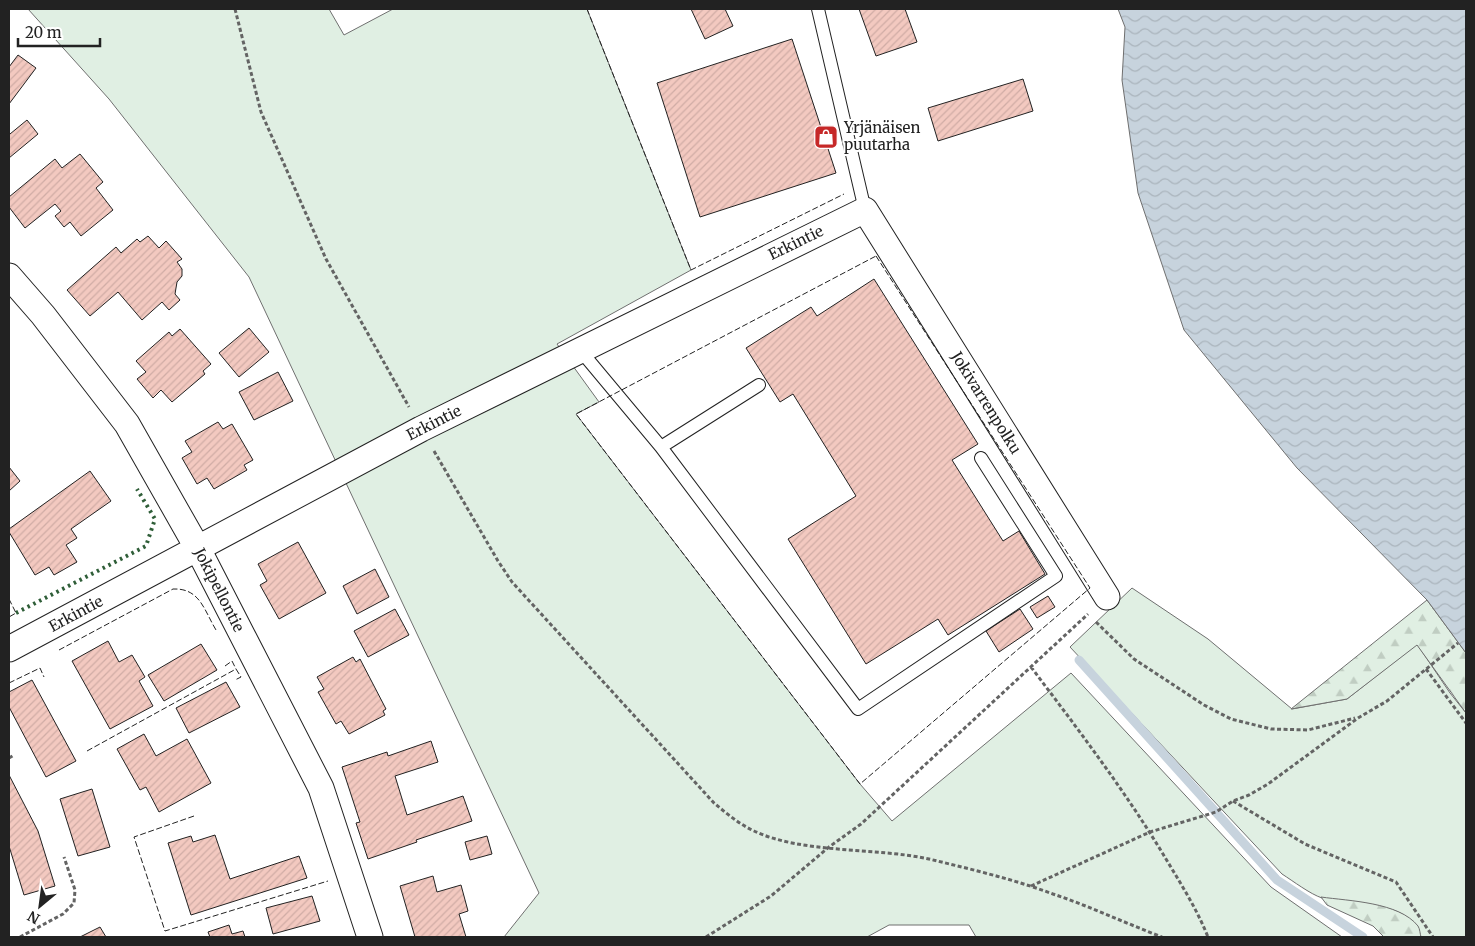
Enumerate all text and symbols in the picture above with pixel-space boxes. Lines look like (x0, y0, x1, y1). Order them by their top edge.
scale bar (18, 15, 100, 47)
text: 20 m (25, 23, 62, 42)
place label: Yrjänäisen puutarha (843, 118, 920, 154)
shop icon: Yrjänäisen puutarha (813, 124, 839, 150)
street label: Erkintie (765, 221, 826, 264)
street label: Jokivarrenpolku (947, 347, 1025, 457)
street label: Erkintie (403, 401, 464, 444)
street label: Jokipellontie (190, 544, 249, 635)
street label: Erkintie (45, 591, 106, 636)
north arrow (15, 881, 65, 931)
text: N (24, 907, 43, 928)

